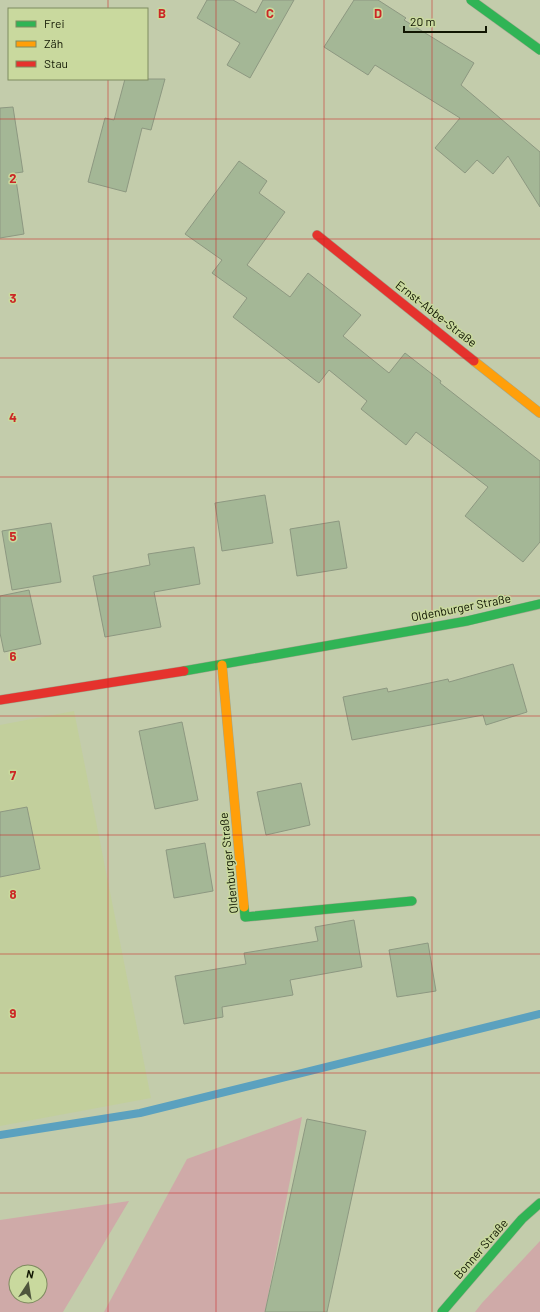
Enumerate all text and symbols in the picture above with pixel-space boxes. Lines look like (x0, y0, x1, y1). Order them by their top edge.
text: B (158, 5, 166, 21)
text: C (266, 5, 274, 21)
text: D (374, 5, 382, 21)
legend (8, 8, 148, 80)
scale bar (404, 8, 486, 34)
text: 20 m (410, 14, 436, 28)
text: Frei (44, 16, 64, 30)
text: Zäh (44, 36, 63, 50)
text: Stau (44, 56, 68, 70)
text: 2 (9, 170, 17, 186)
street label: Ernst-Abbe-Straße (393, 277, 480, 349)
text: 3 (9, 290, 17, 306)
text: 4 (9, 409, 17, 425)
text: 5 (9, 528, 17, 544)
street label: Oldenburger Straße (410, 590, 512, 624)
text: 6 (10, 648, 17, 664)
text: 7 (10, 767, 17, 783)
street label: Oldenburger Straße (216, 812, 240, 914)
text: 8 (9, 886, 17, 902)
text: 9 (10, 1005, 17, 1021)
street label: Bonner Straße (450, 1215, 510, 1281)
north arrow (8, 1264, 48, 1304)
text: N (25, 1267, 35, 1281)

